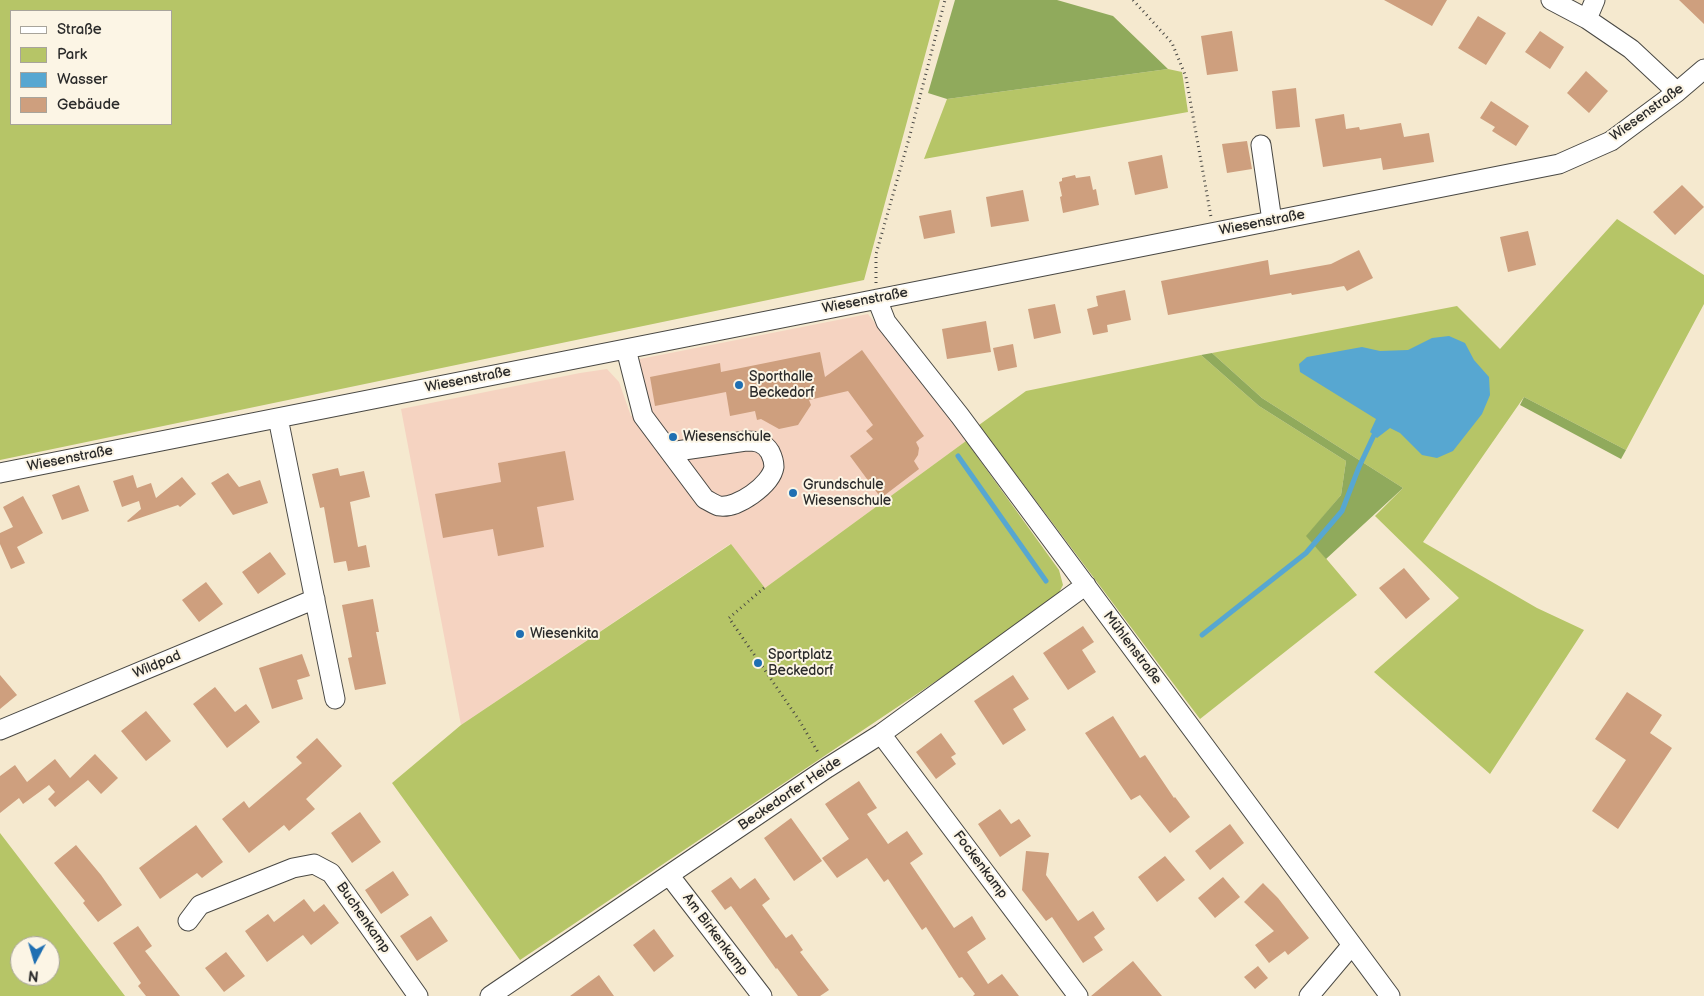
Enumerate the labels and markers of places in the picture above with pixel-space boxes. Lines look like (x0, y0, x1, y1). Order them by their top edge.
place label: Sporthalle Beckedorf (749, 369, 815, 402)
marker: Sporthalle Beckedorf (733, 379, 745, 391)
place label: Wiesenschule (683, 429, 771, 445)
marker: Wiesenschule (667, 431, 679, 443)
place label: Grundschule Wiesenschule (803, 477, 891, 510)
marker: Grundschule Wiesenschule (787, 487, 799, 499)
place label: Wiesenkita (530, 626, 599, 642)
marker: Wiesenkita (514, 628, 526, 640)
place label: Sportplatz Beckedorf (768, 647, 834, 680)
marker: Sportplatz Beckedorf (752, 657, 764, 669)

